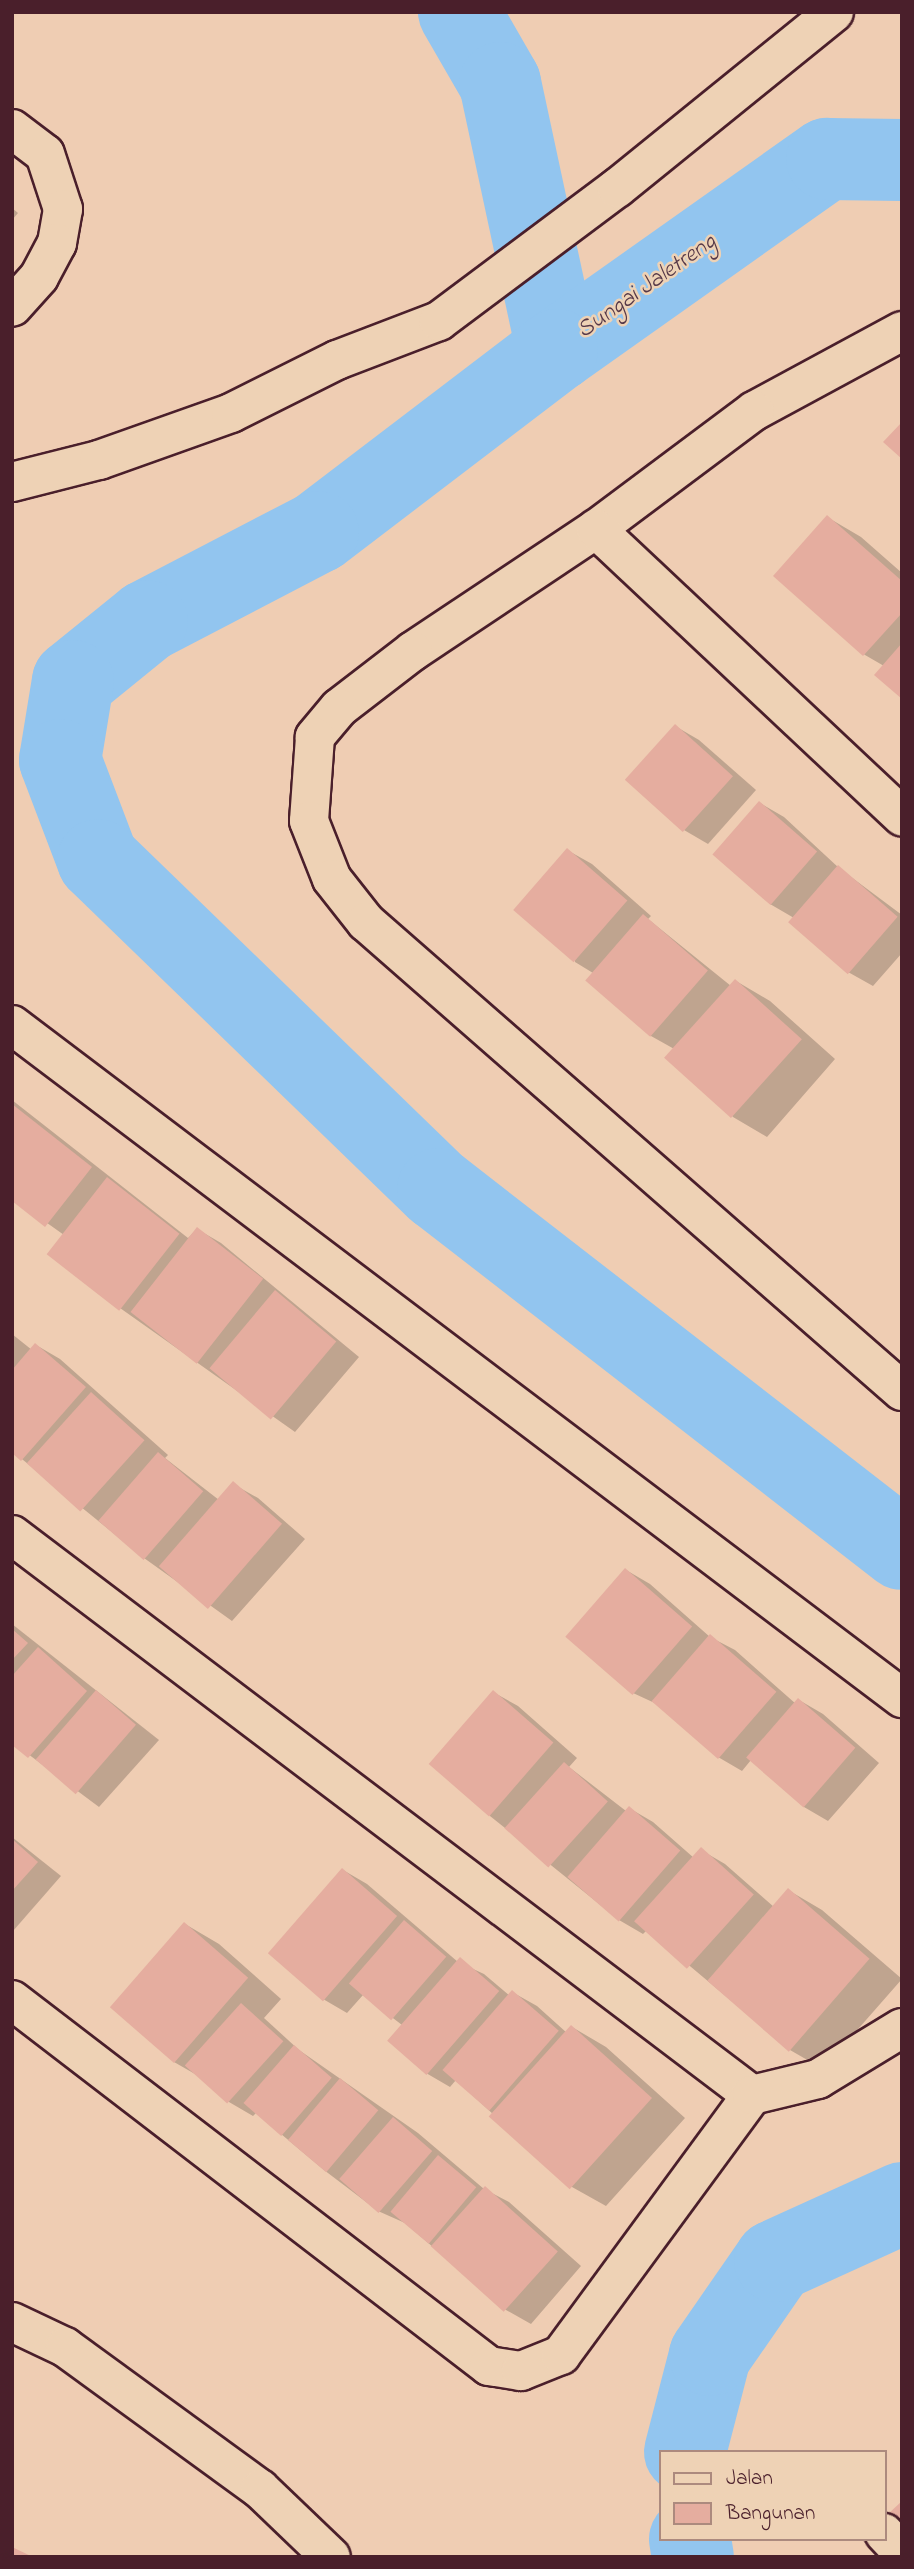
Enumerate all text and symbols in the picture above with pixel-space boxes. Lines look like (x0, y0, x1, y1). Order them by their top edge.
water label: Sungai Jaletreng (572, 228, 722, 346)
legend (659, 2450, 886, 2541)
text: Jalan (726, 2464, 773, 2494)
text: Bangunan (726, 2499, 815, 2529)

